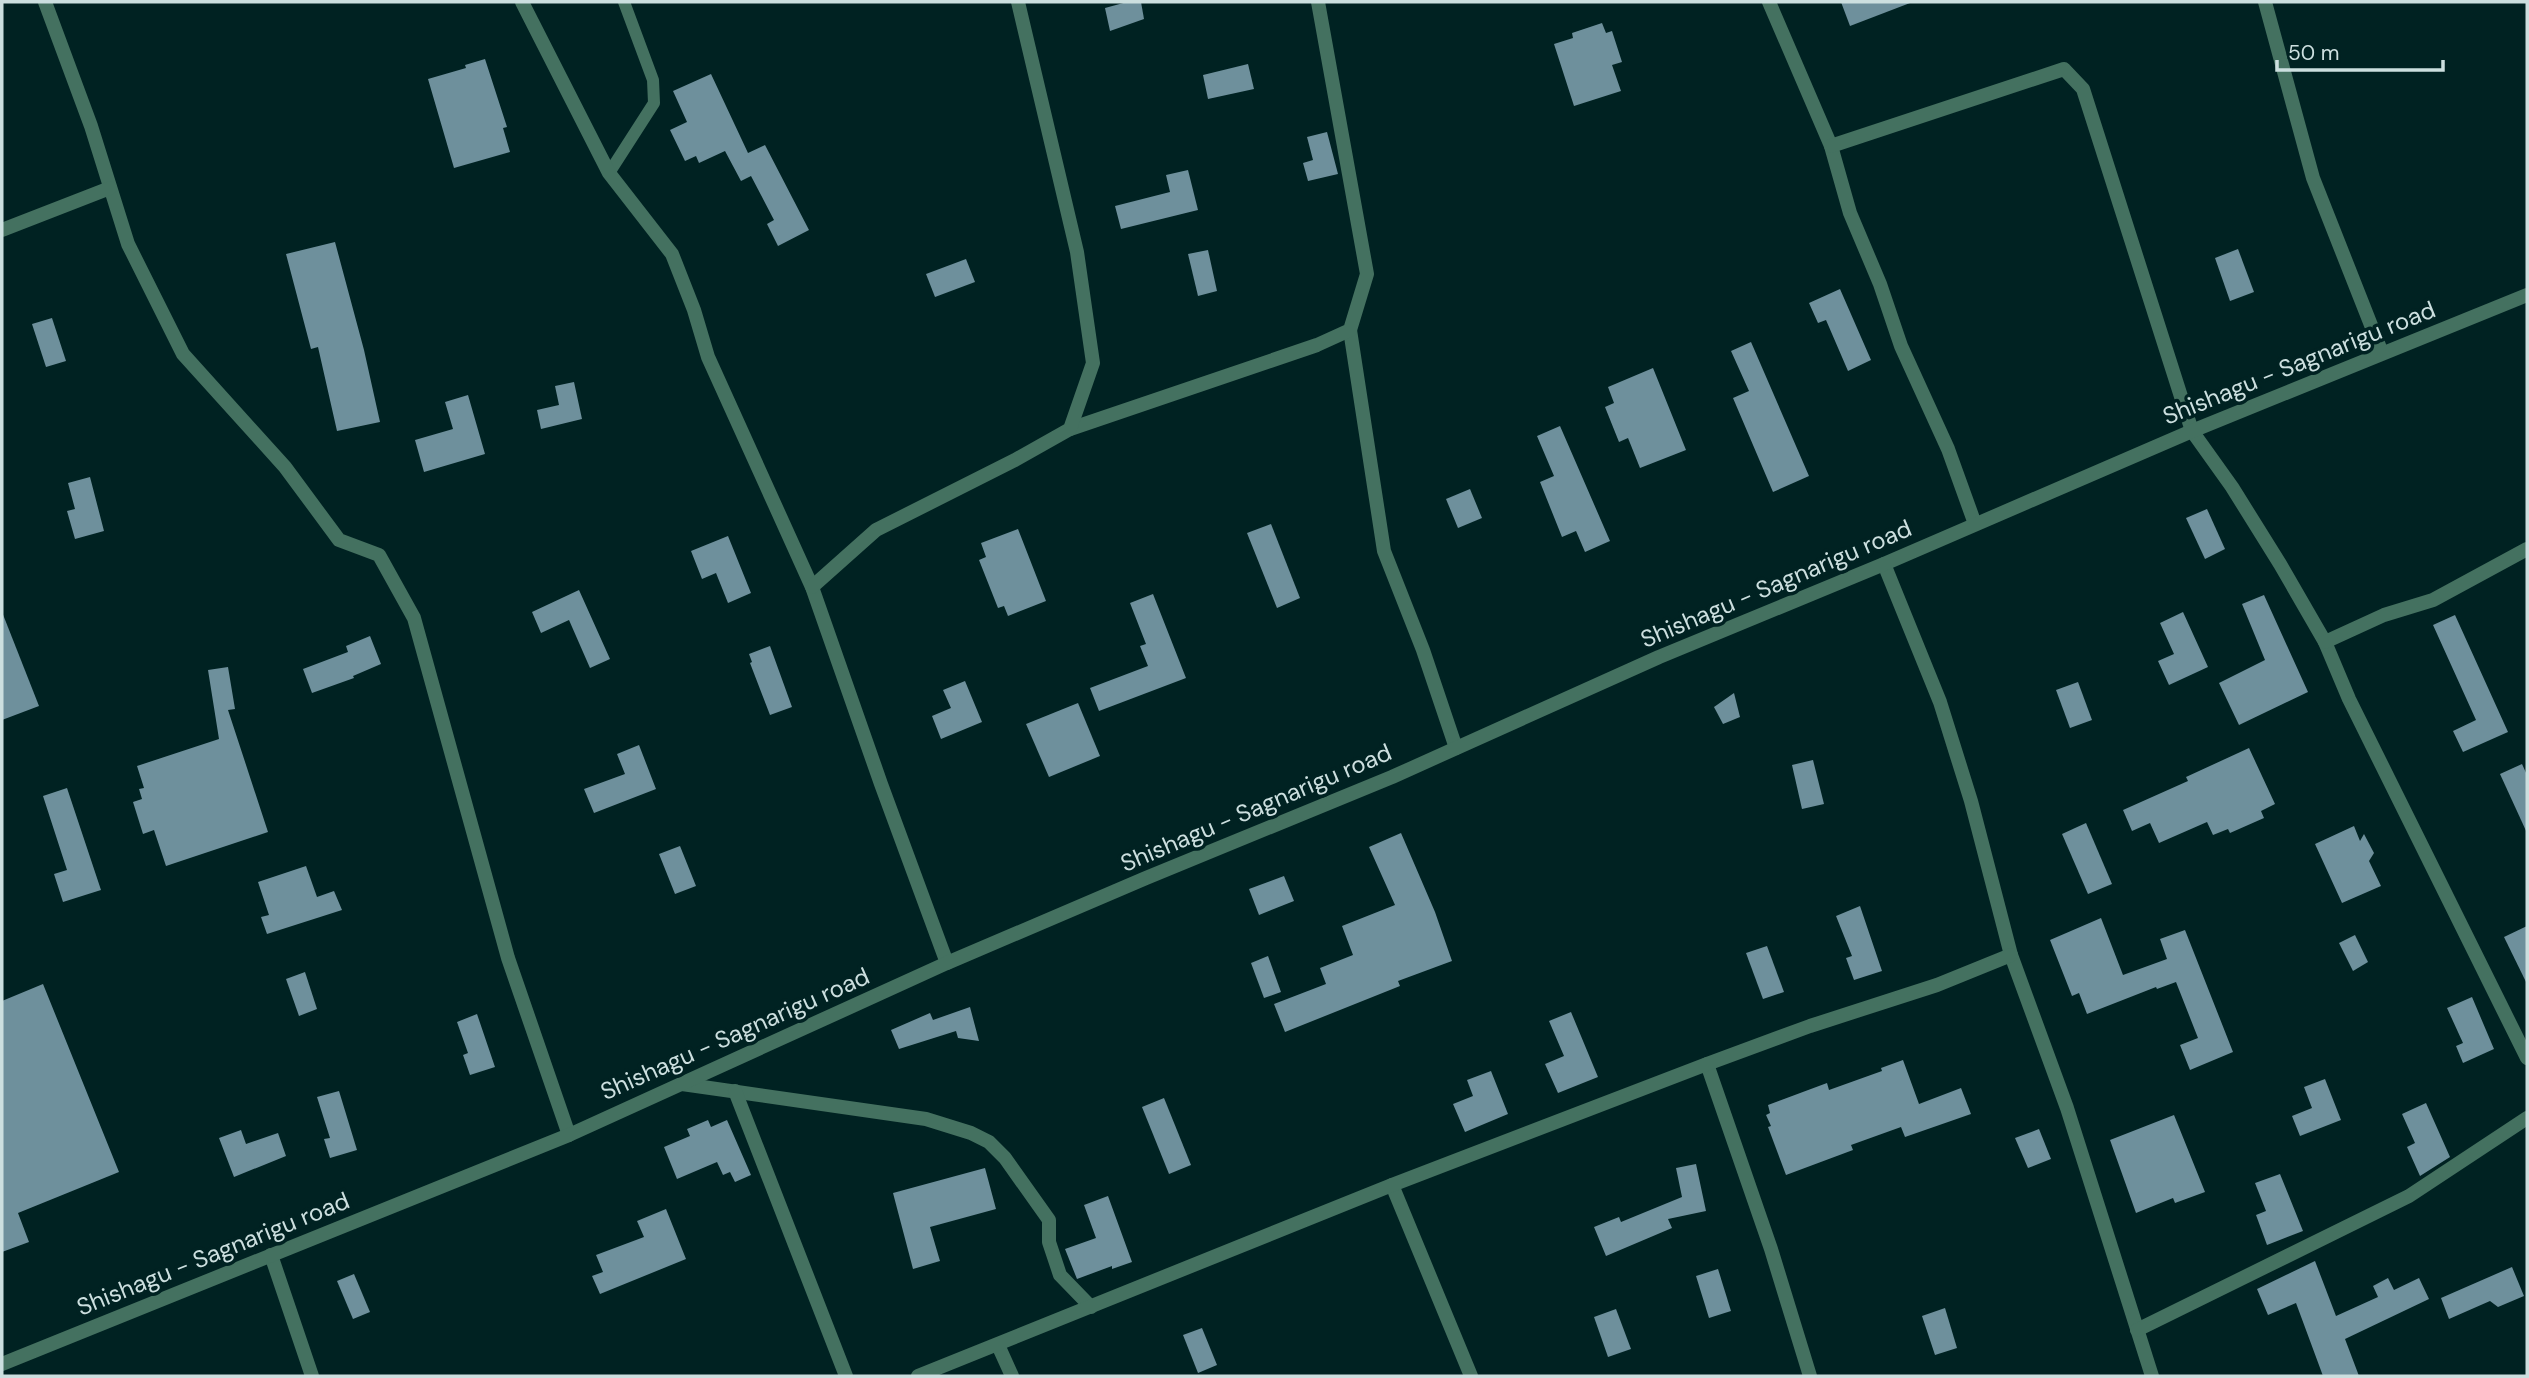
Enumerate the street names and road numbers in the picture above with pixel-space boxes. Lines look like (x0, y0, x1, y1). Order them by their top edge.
street label: Shishagu - Sagnarigu road (2158, 294, 2440, 431)
street label: Shishagu - Sagnarigu road (1636, 512, 1916, 655)
street label: Shishagu - Sagnarigu road (1116, 736, 1396, 879)
street label: Shishagu - Sagnarigu road (595, 960, 874, 1107)
street label: Shishagu - Sagnarigu road (72, 1185, 354, 1322)

